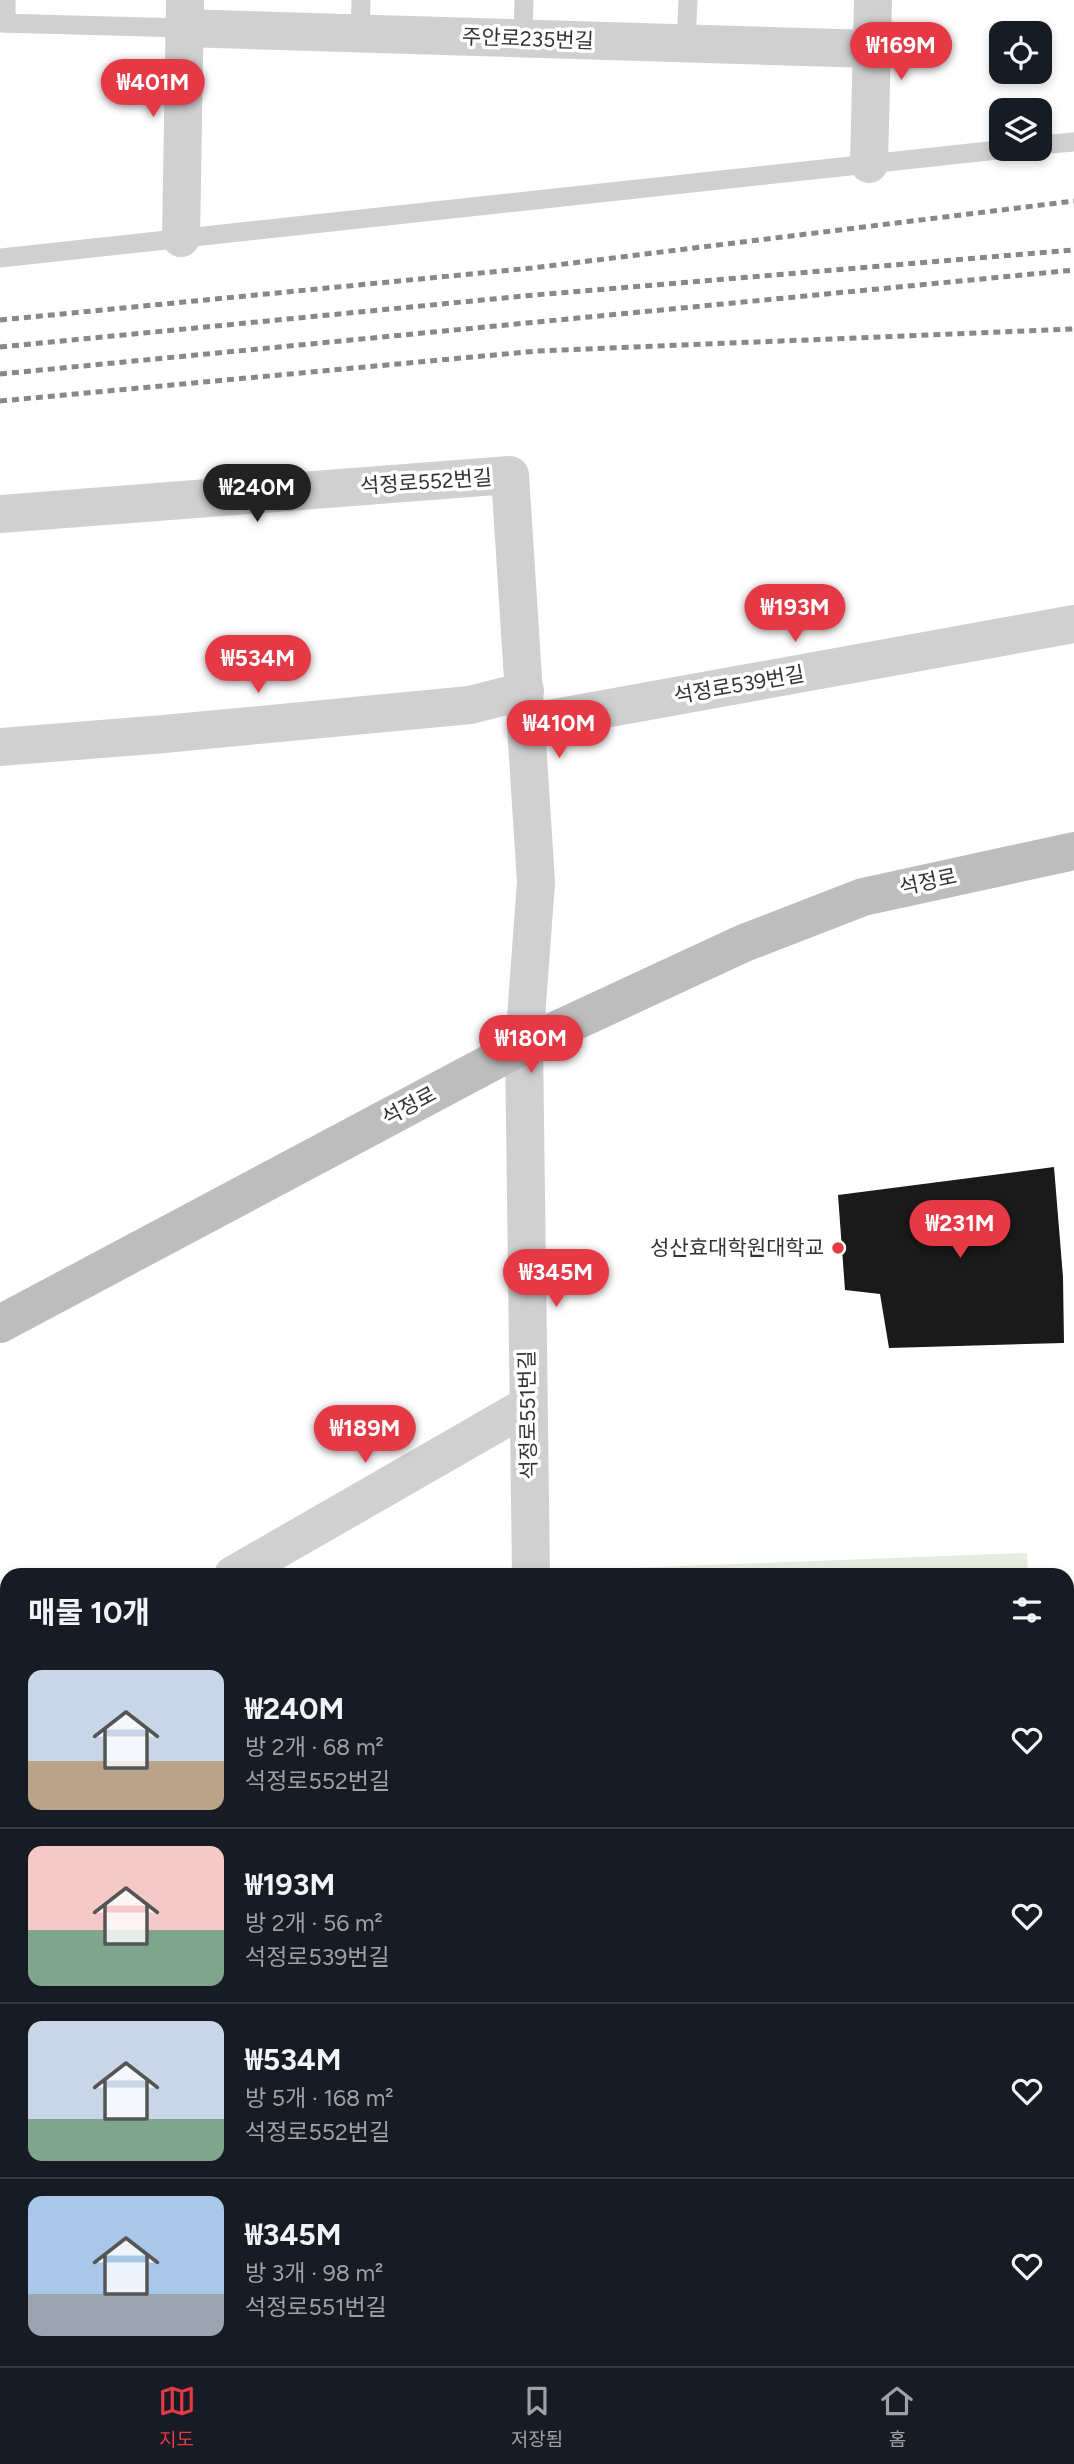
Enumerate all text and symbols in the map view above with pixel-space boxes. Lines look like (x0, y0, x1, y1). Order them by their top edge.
map controls (989, 21, 1052, 161)
button: locate (989, 21, 1052, 84)
pin: ₩169M (852, 22, 950, 82)
street label: 주안로235번길 (462, 24, 594, 53)
text: ₩169M (866, 31, 936, 59)
pin: ₩401M (104, 60, 202, 119)
text: ₩401M (117, 68, 189, 96)
button: layers (989, 98, 1052, 161)
pin: ₩240M (208, 464, 306, 524)
street label: 석정로552번길 (359, 464, 493, 499)
text: ₩240M (219, 473, 295, 501)
pin: ₩193M (746, 584, 844, 644)
text: ₩193M (760, 593, 830, 621)
pin: ₩534M (209, 636, 307, 695)
text: ₩534M (221, 644, 295, 672)
street label: 석정로539번길 (672, 661, 806, 708)
pin: ₩410M (510, 700, 608, 760)
text: ₩410M (523, 709, 595, 737)
street label: 석정로 (897, 863, 959, 900)
pin: ₩180M (482, 1016, 580, 1075)
text: ₩180M (495, 1024, 567, 1052)
street label: 석정로 (377, 1081, 440, 1130)
pin: ₩231M (911, 1200, 1009, 1260)
text: ₩231M (925, 1209, 995, 1237)
place label: 성산효대학원대학교 (650, 1235, 824, 1260)
marker: 성산효대학원대학교 (830, 1240, 846, 1256)
pin: ₩345M (507, 1250, 605, 1309)
text: ₩345M (519, 1258, 593, 1286)
street label: 석정로551번길 (514, 1350, 541, 1480)
pin: ₩189M (316, 1406, 414, 1465)
text: ₩189M (330, 1414, 400, 1442)
icon: filters (1008, 1591, 1046, 1629)
text: 매물 10개 (28, 1594, 150, 1631)
text: ₩240M (245, 1690, 344, 1727)
icon: home (84, 1698, 168, 1782)
icon: heart (1008, 1721, 1046, 1759)
text: 방 2개 · 68 m² (245, 1733, 384, 1761)
text: 석정로552번길 (245, 1767, 390, 1795)
text: ₩193M (245, 1866, 335, 1903)
icon: home (84, 1874, 168, 1958)
icon: heart (1008, 1897, 1046, 1935)
text: 방 2개 · 56 m² (245, 1909, 383, 1937)
text: 석정로539번길 (245, 1943, 390, 1971)
text: ₩534M (245, 2041, 342, 2078)
icon: home (84, 2049, 168, 2133)
icon: heart (1008, 2072, 1046, 2110)
text: 방 5개 · 168 m² (245, 2084, 394, 2112)
text: 석정로552번길 (245, 2118, 390, 2146)
text: ₩345M (245, 2216, 342, 2253)
icon: home (84, 2224, 168, 2308)
icon: heart (1008, 2247, 1046, 2285)
text: 방 3개 · 98 m² (245, 2259, 383, 2287)
text: 석정로551번길 (245, 2293, 387, 2321)
tab: 지도 (158, 2382, 196, 2451)
tab: 저장됨 (511, 2382, 563, 2451)
tab: 홈 (878, 2382, 916, 2451)

